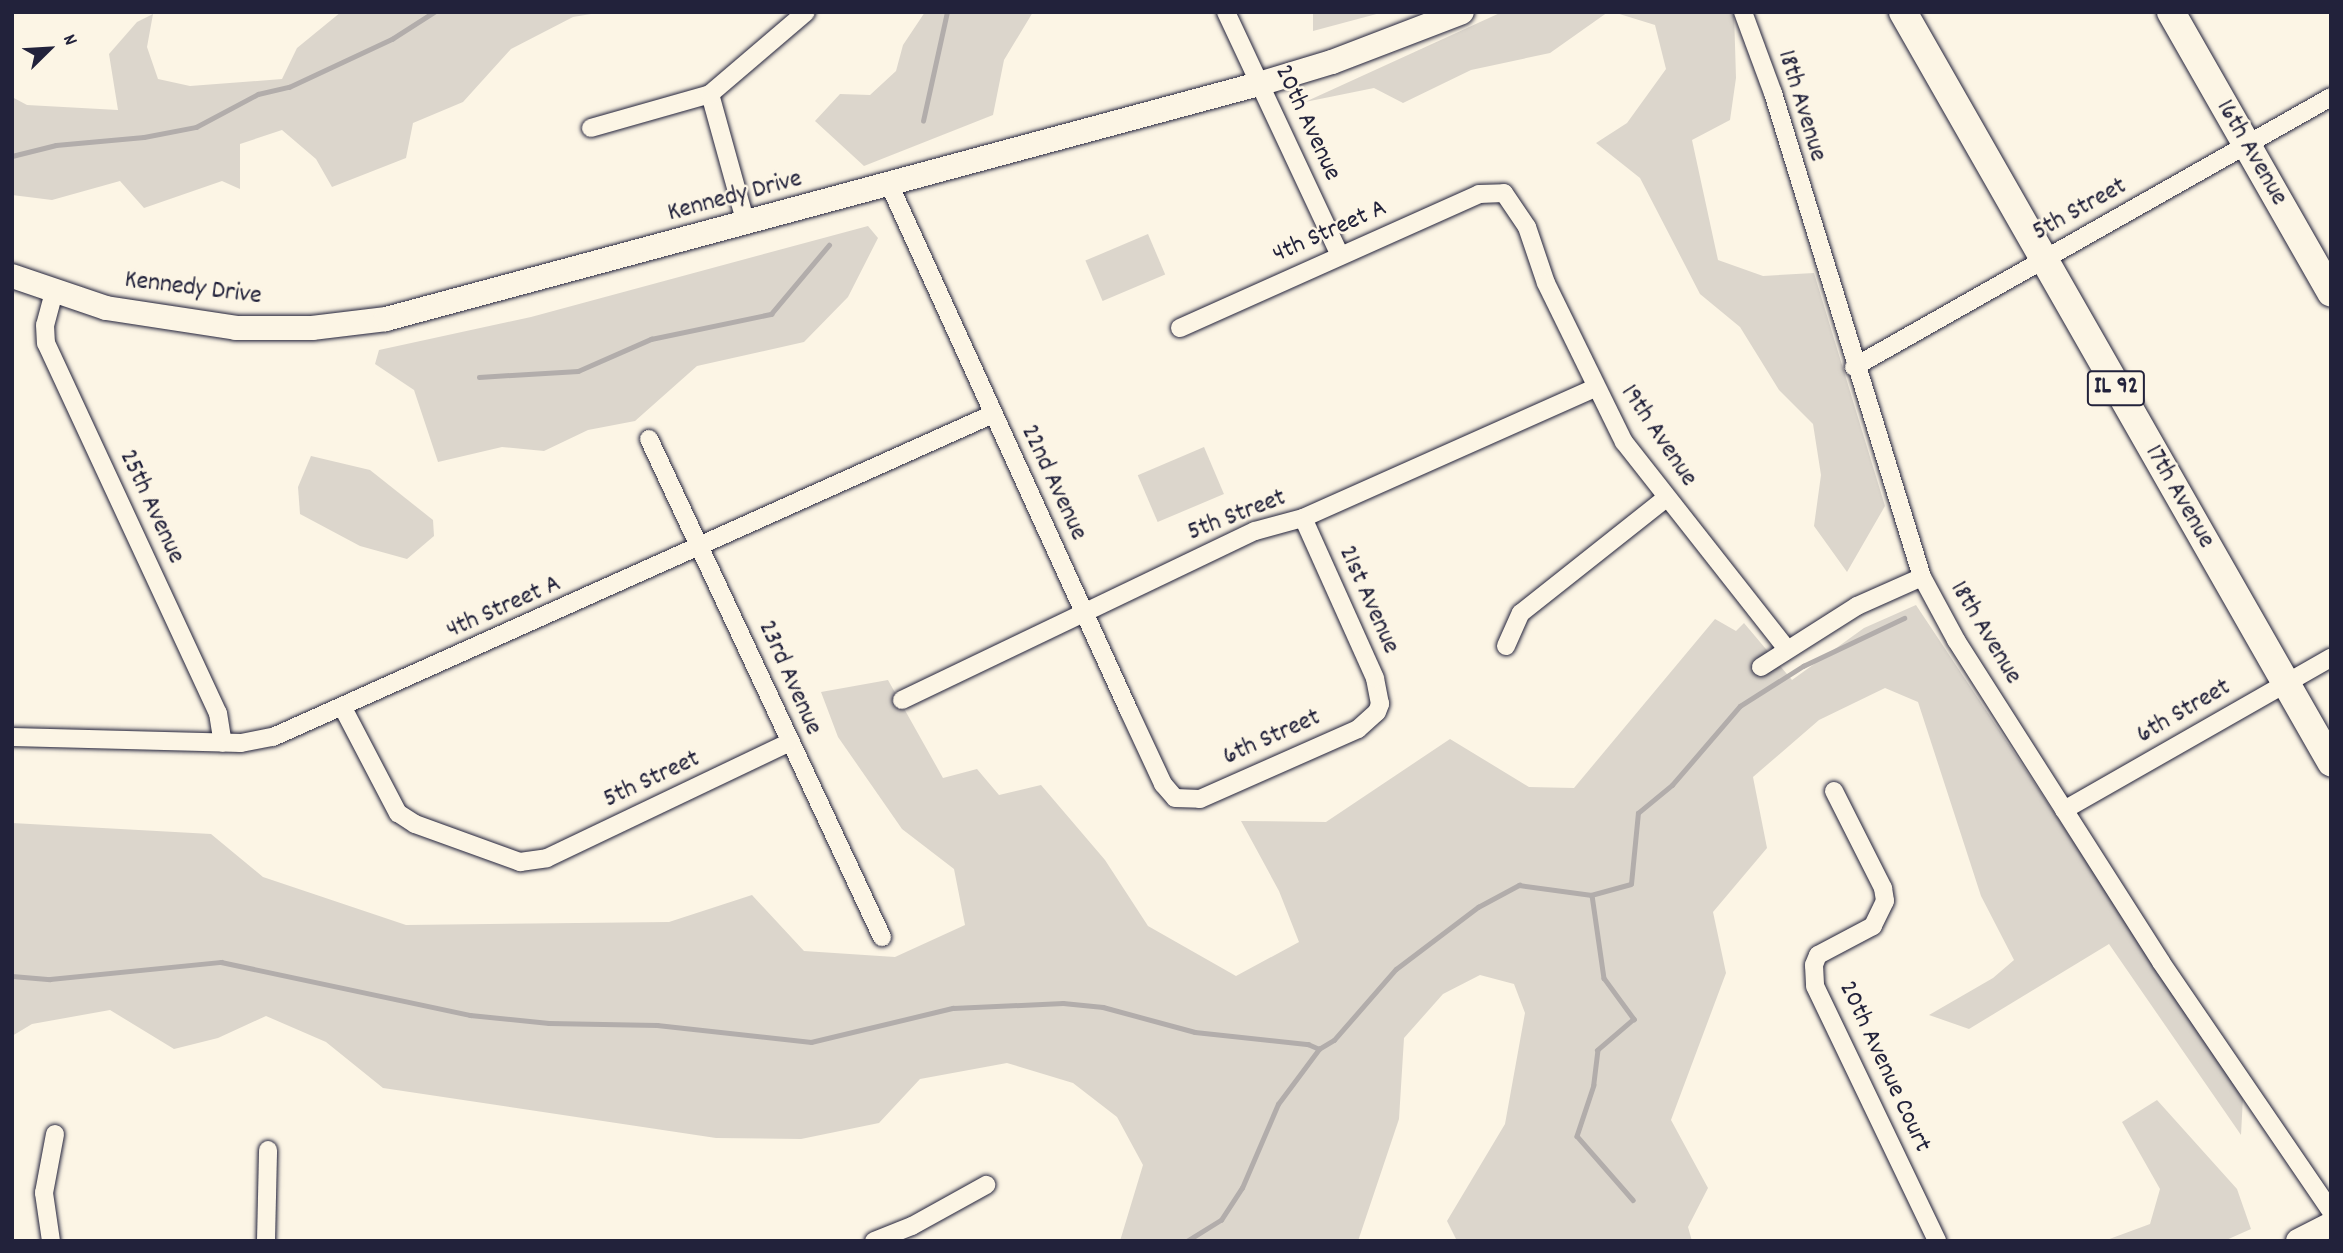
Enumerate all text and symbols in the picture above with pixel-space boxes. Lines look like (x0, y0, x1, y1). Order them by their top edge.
north arrow (14, 14, 84, 84)
text: N (54, 30, 83, 50)
street label: 18th Avenue (1769, 47, 1833, 165)
street label: 20th Avenue (1267, 60, 1347, 186)
street label: 16th Avenue (2208, 95, 2294, 211)
street label: Kennedy Drive (664, 164, 806, 230)
street label: 5th Street (2028, 171, 2132, 249)
street label: 4th Street A (1268, 193, 1392, 271)
street label: Kennedy Drive (123, 265, 263, 313)
road number: IL 92 (2086, 368, 2146, 408)
street label: 19th Avenue (1613, 379, 1703, 493)
street label: 22nd Avenue (1013, 420, 1093, 546)
street label: 17th Avenue (2137, 440, 2221, 554)
street label: 25th Avenue (111, 445, 191, 569)
street label: 5th Street (1183, 483, 1291, 549)
street label: 21st Avenue (1330, 541, 1406, 659)
street label: 4th Street A (442, 569, 566, 647)
street label: 18th Avenue (1942, 576, 2028, 690)
street label: 23rd Avenue (750, 616, 828, 740)
street label: 6th Street (2131, 673, 2237, 751)
street label: 6th Street (1218, 703, 1326, 773)
street label: 5th Street (599, 744, 705, 816)
street label: 20th Avenue Court (1831, 977, 1937, 1157)

